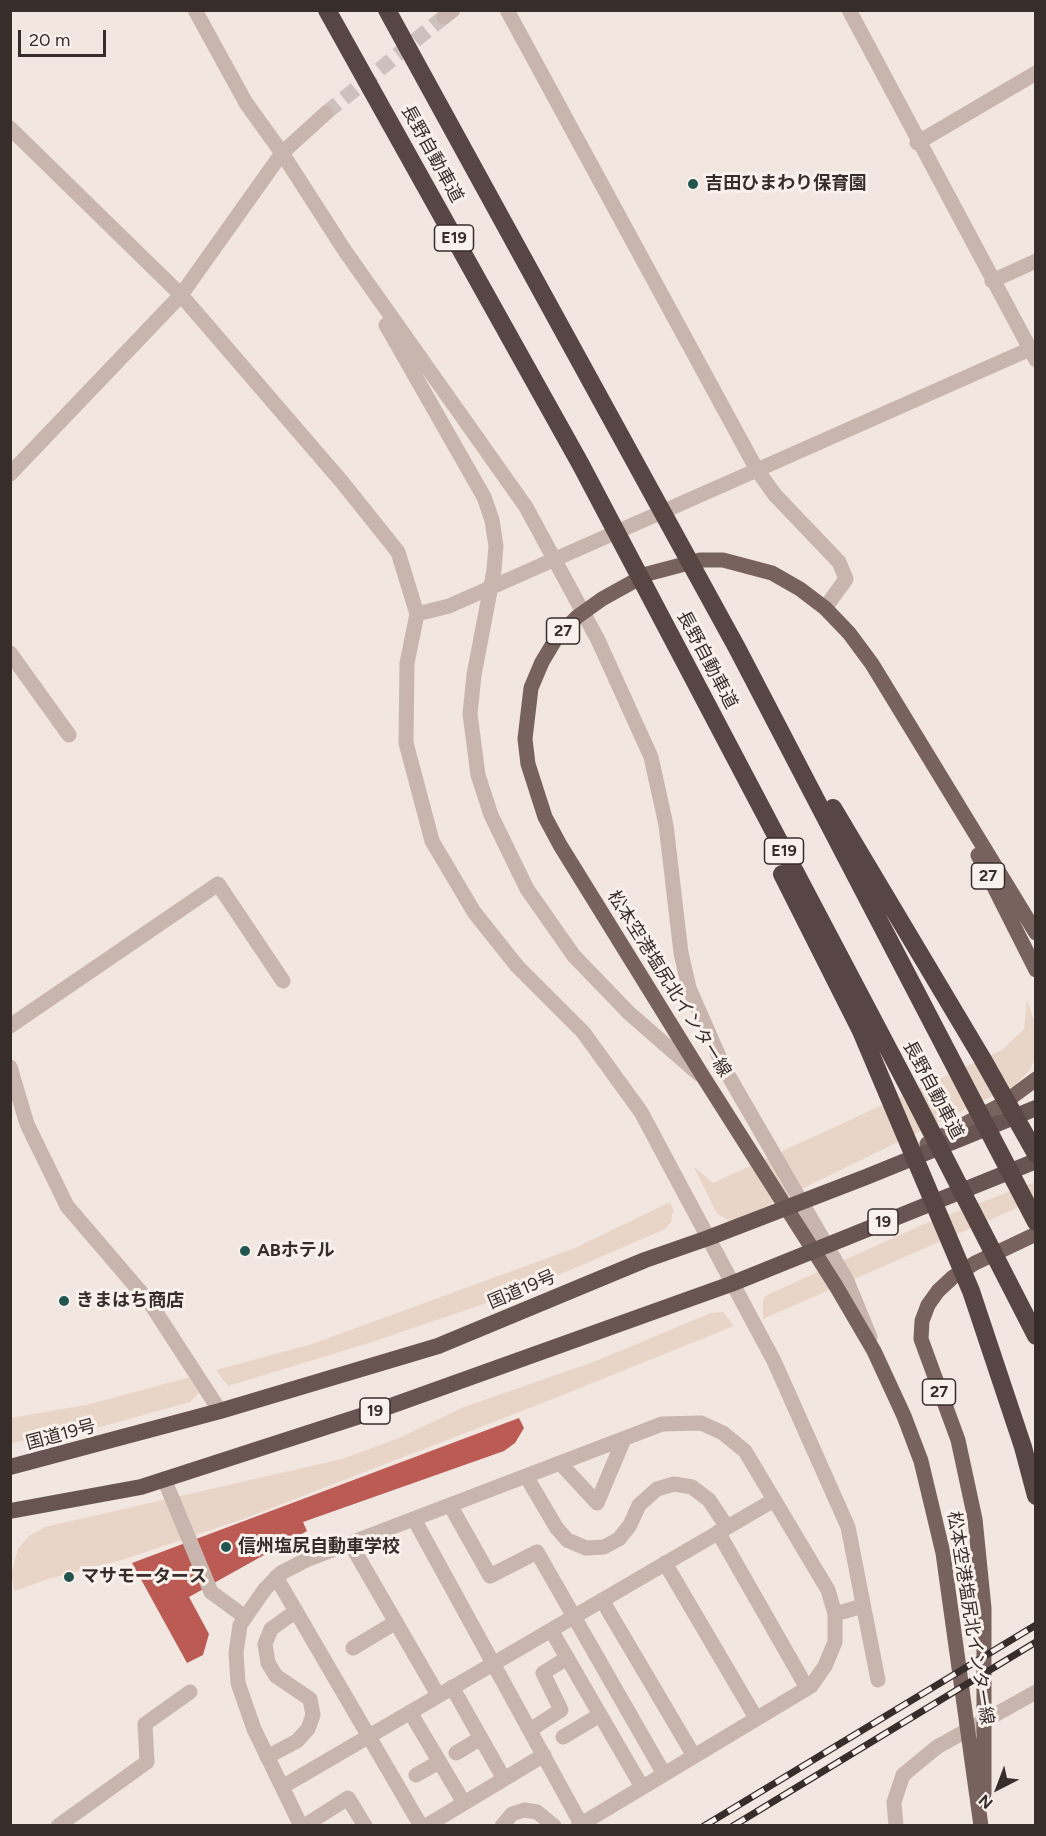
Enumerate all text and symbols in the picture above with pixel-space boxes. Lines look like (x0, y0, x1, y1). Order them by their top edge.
scale bar (21, 18, 110, 56)
text: 20 m (29, 29, 70, 51)
street label: 長野自動車道 (396, 102, 468, 206)
place label: 吉田ひまわり保育園 (705, 173, 867, 195)
marker: 吉田ひまわり保育園 (686, 177, 700, 191)
road number: E19 (434, 225, 474, 251)
street label: 長野自動車道 (672, 607, 742, 713)
road number: 27 (546, 618, 580, 644)
road number: E19 (764, 838, 804, 864)
road number: 27 (972, 863, 1004, 889)
street label: 松本空港塩尻北インター線 (603, 887, 735, 1081)
street label: 長野自動車道 (898, 1037, 968, 1143)
road number: 19 (868, 1209, 898, 1235)
place label: ABホテル (257, 1240, 335, 1262)
marker: ABホテル (238, 1244, 252, 1258)
street label: 国道19号 (485, 1266, 559, 1314)
place label: きまはち商店 (76, 1290, 184, 1312)
marker: きまはち商店 (57, 1294, 71, 1308)
road number: 27 (922, 1379, 956, 1405)
road number: 19 (360, 1398, 390, 1424)
street label: 国道19号 (24, 1415, 98, 1455)
street label: 松本空港塩尻北インター線 (942, 1510, 998, 1726)
place label: 信州塩尻自動車学校 (238, 1536, 400, 1558)
marker: 信州塩尻自動車学校 (219, 1540, 233, 1554)
place label: マサモータース (81, 1566, 207, 1588)
marker: マサモータース (62, 1570, 76, 1584)
north arrow (968, 1758, 1028, 1818)
text: N (975, 1791, 997, 1813)

